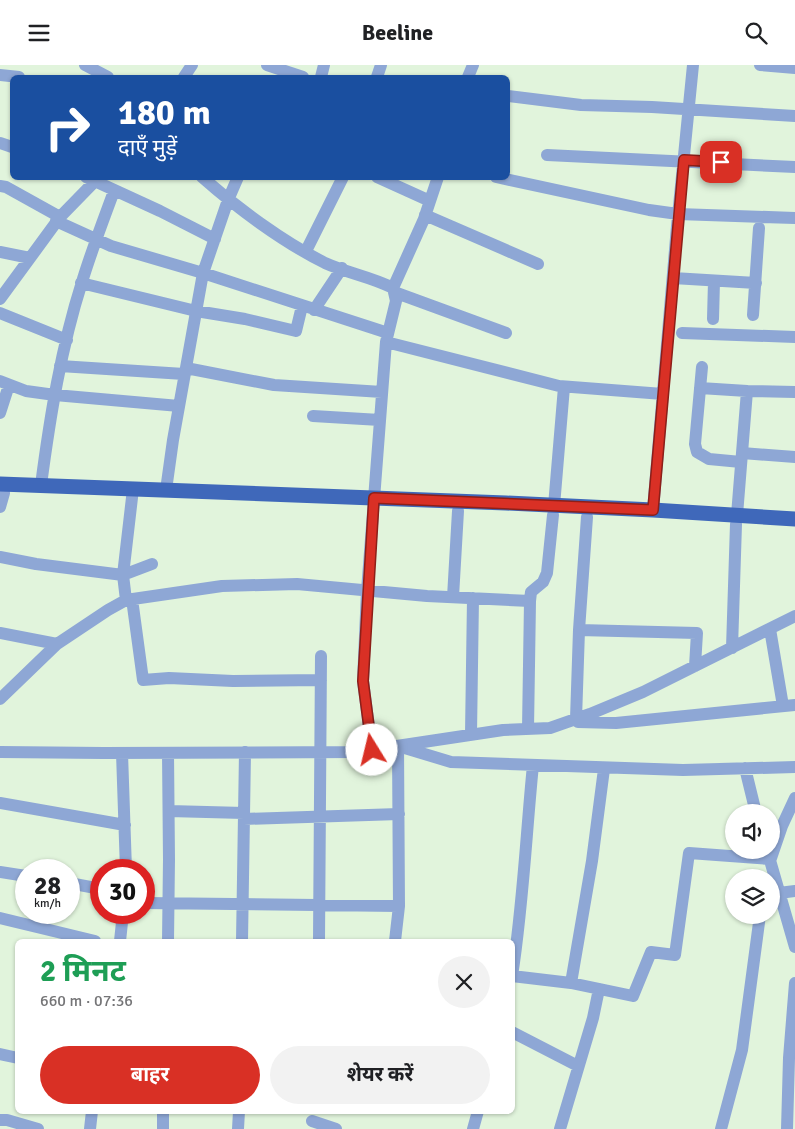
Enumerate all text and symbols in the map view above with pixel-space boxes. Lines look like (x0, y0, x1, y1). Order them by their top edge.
icon: menu (25, 19, 53, 47)
text: Beeline (362, 19, 433, 46)
icon: search (742, 19, 770, 47)
text: 180 m (118, 91, 211, 134)
icon: right (35, 95, 100, 160)
text: दाएँ मुड़ें (118, 134, 177, 161)
pin (700, 141, 742, 183)
icon: arrive (707, 148, 735, 176)
position arrow (345, 723, 397, 775)
map controls (725, 804, 780, 924)
button: sound (725, 804, 780, 859)
speed limit sign: 30 (90, 859, 155, 924)
button: layers (725, 869, 780, 924)
text: 28 (34, 870, 61, 901)
text: km/h (34, 896, 61, 911)
text: 2 मिनट (40, 953, 126, 990)
button: close (438, 956, 490, 1008)
text: 660 m · 07:36 (40, 991, 133, 1011)
button: बाहर (40, 1046, 260, 1104)
button: शेयर करें (270, 1046, 490, 1104)

